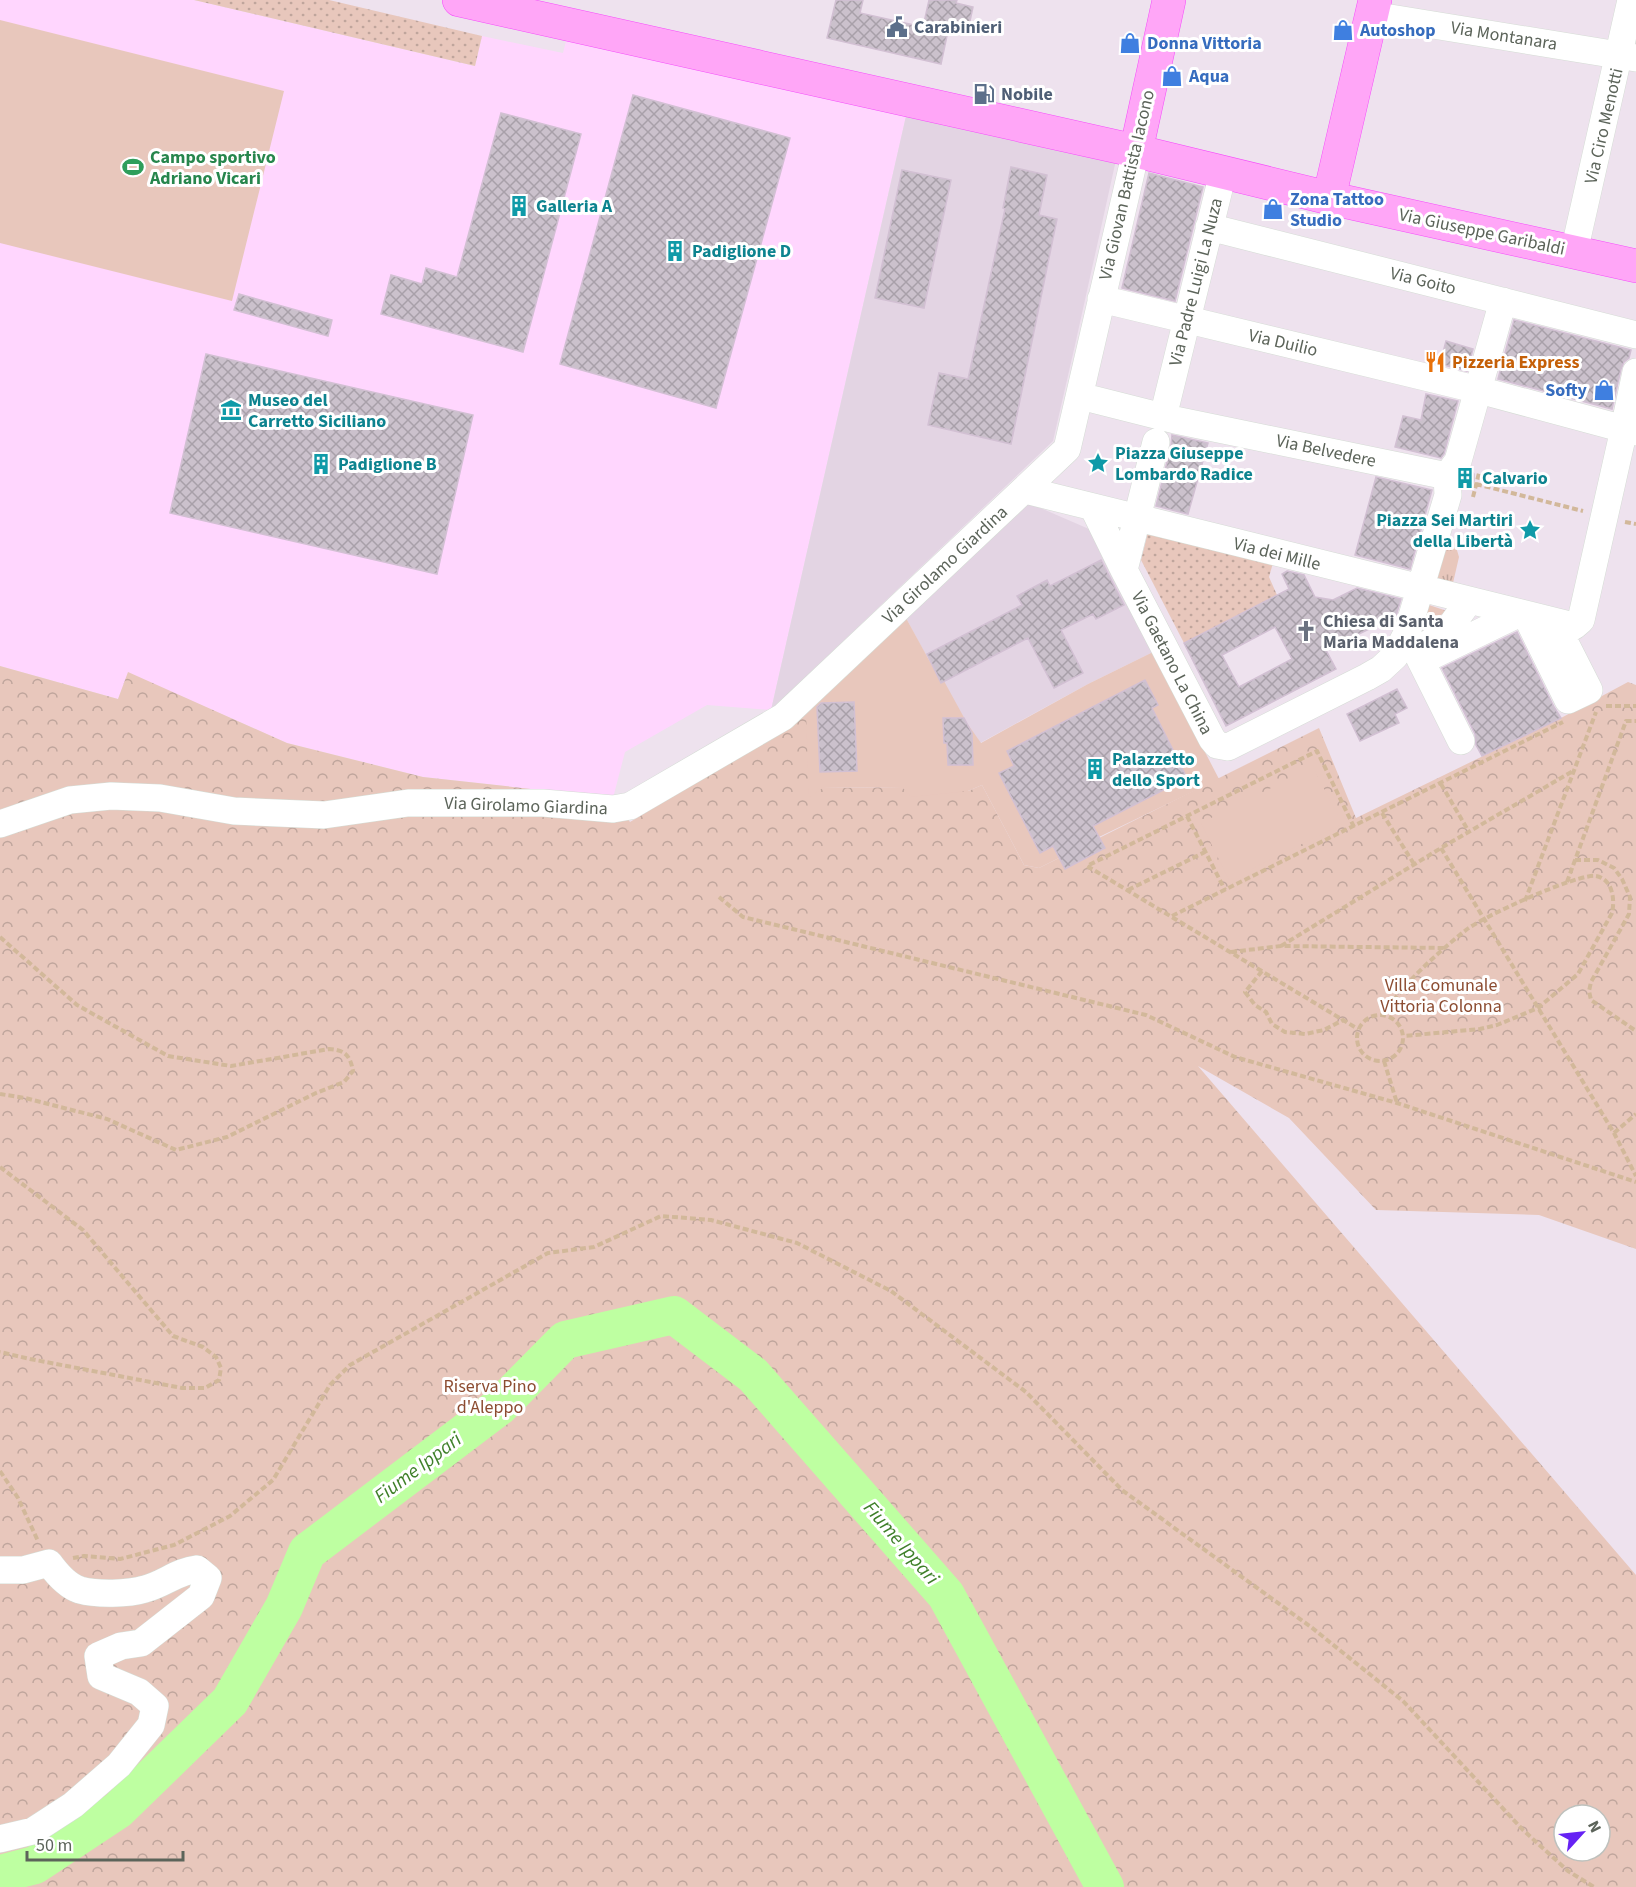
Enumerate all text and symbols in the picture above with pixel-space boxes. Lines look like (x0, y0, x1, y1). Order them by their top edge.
public building icon: Carabinieri (885, 15, 909, 39)
place label: Carabinieri (914, 15, 1002, 40)
street label: Via Montanara (1449, 15, 1559, 57)
shop icon: Autoshop (1331, 18, 1355, 42)
place label: Autoshop (1359, 18, 1436, 43)
shop icon: Donna Vittoria (1118, 31, 1142, 55)
place label: Donna Vittoria (1147, 31, 1262, 56)
shop icon: Aqua (1160, 64, 1184, 88)
place label: Aqua (1188, 64, 1229, 89)
street label: Via Ciro Menotti (1579, 66, 1629, 186)
fuel station icon: Nobile (972, 82, 996, 106)
place label: Nobile (1001, 82, 1053, 107)
street label: Via Giovan Battista Iacono (1093, 87, 1161, 283)
place label: Campo sportivo Adriano Vicari (149, 145, 276, 191)
sports icon: Campo sportivo Adriano Vicari (121, 155, 145, 179)
place label: Zona Tattoo Studio (1290, 187, 1384, 233)
building icon: Galleria A (507, 194, 531, 218)
place label: Galleria A (536, 194, 613, 219)
street label: Via Padre Luigi La Nuza (1163, 195, 1229, 369)
shop icon: Zona Tattoo Studio (1261, 197, 1285, 221)
street label: Via Giuseppe Garibaldi (1397, 202, 1567, 262)
building icon: Padiglione D (663, 239, 687, 263)
place label: Padiglione D (692, 239, 791, 264)
street label: Via Goito (1387, 261, 1459, 301)
street label: Via Duilio (1246, 323, 1320, 363)
restaurant icon: Pizzeria Express (1423, 350, 1447, 374)
place label: Pizzeria Express (1452, 350, 1580, 375)
place label: Softy (1545, 378, 1588, 403)
shop icon: Softy (1592, 378, 1616, 402)
place label: Museo del Carretto Siciliano (248, 388, 386, 434)
museum icon: Museo del Carretto Siciliano (219, 398, 243, 422)
street label: Via Belvedere (1274, 428, 1378, 474)
place label: Piazza Giuseppe Lombardo Radice (1115, 441, 1253, 487)
place icon: Piazza Giuseppe Lombardo Radice (1086, 451, 1110, 475)
building icon: Padiglione B (309, 452, 333, 476)
place label: Padiglione B (338, 452, 437, 477)
building icon: Calvario (1453, 466, 1477, 490)
place label: Calvario (1482, 466, 1548, 491)
street label: Via Girolamo Giardina (877, 500, 1013, 630)
place label: Piazza Sei Martiri della Libertà (1376, 508, 1513, 554)
place icon: Piazza Sei Martiri della Libertà (1518, 518, 1542, 542)
street label: Via dei Mille (1231, 531, 1323, 577)
street label: Via Gaetano La China (1125, 587, 1219, 739)
place label: Chiesa di Santa Maria Maddalena (1323, 609, 1459, 655)
church icon: Chiesa di Santa Maria Maddalena (1294, 619, 1318, 643)
place label: Palazzetto dello Sport (1112, 747, 1200, 793)
building icon: Palazzetto dello Sport (1083, 757, 1107, 781)
street label: Via Girolamo Giardina (444, 791, 608, 821)
park label: Villa Comunale Vittoria Colonna (1380, 973, 1502, 1019)
park label: Riserva Pino d'Aleppo (444, 1374, 536, 1420)
water label: Fiume Ippari (368, 1426, 468, 1510)
water label: Fiume Ippari (857, 1495, 945, 1591)
north arrow (1552, 1803, 1612, 1863)
text: N (1582, 1817, 1607, 1836)
scale bar (27, 1824, 183, 1862)
text: 50 m (36, 1833, 72, 1858)

